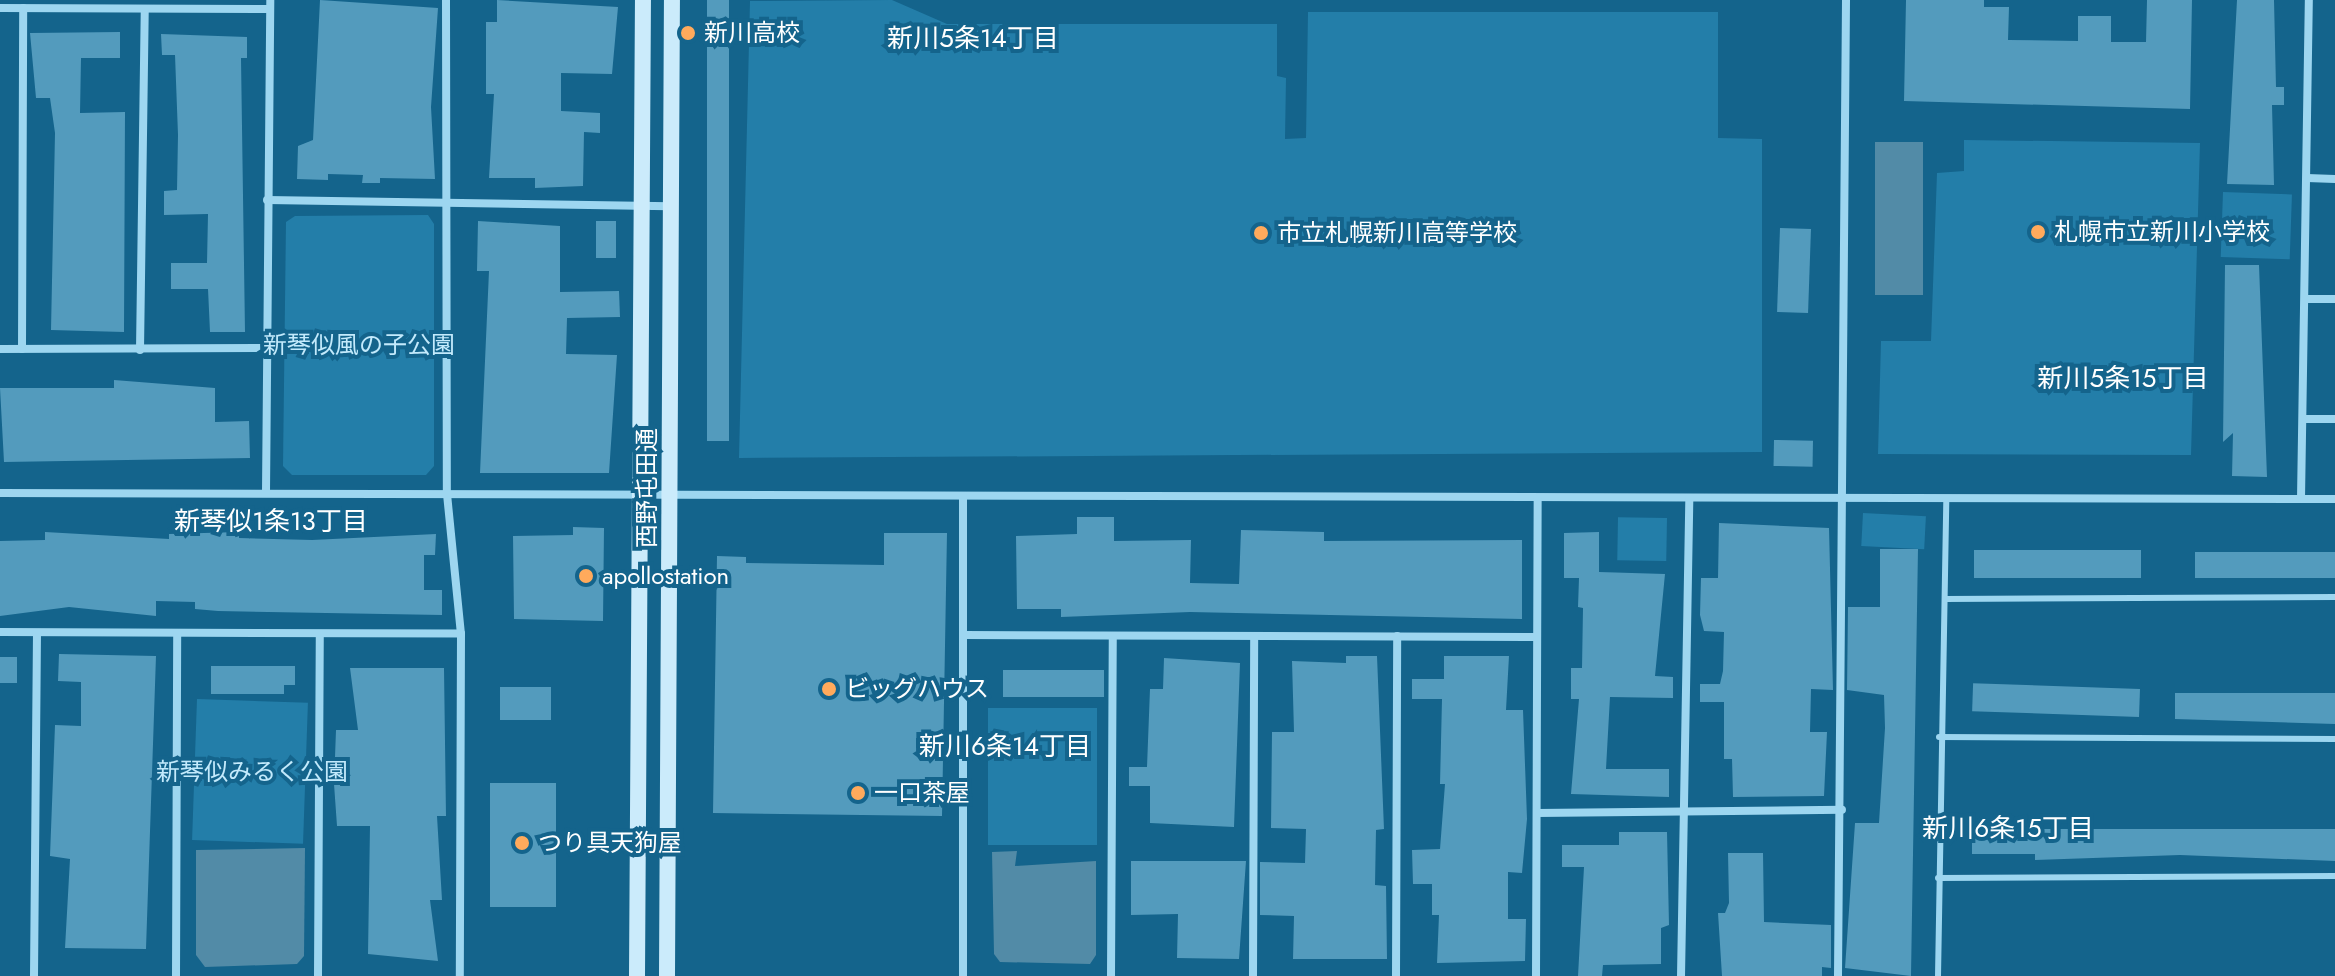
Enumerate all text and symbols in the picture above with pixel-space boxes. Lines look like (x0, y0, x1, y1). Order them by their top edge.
place label: 新川高校 (704, 19, 800, 47)
district label: 新川5条14丁目 (887, 23, 1059, 55)
marker: 新川高校 (679, 24, 697, 42)
place label: 札幌市立新川小学校 (2054, 218, 2270, 246)
place label: 市立札幌新川高等学校 (1277, 219, 1517, 247)
marker: 札幌市立新川小学校 (2029, 223, 2047, 241)
marker: 市立札幌新川高等学校 (1252, 224, 1270, 242)
park label: 新琴似風の子公園 (263, 331, 455, 359)
district label: 新川5条15丁目 (2037, 363, 2209, 395)
street label: 西野屯田通 (633, 428, 661, 548)
district label: 新琴似1条13丁目 (174, 506, 368, 538)
place label: apollostation (602, 562, 729, 590)
marker: apollostation (577, 567, 595, 585)
place label: ビッグハウス (845, 675, 989, 703)
marker: ビッグハウス (820, 680, 838, 698)
district label: 新川6条14丁目 (919, 731, 1091, 763)
park label: 新琴似みるく公園 (156, 758, 348, 786)
place label: 一口茶屋 (874, 779, 970, 807)
marker: 一口茶屋 (849, 784, 867, 802)
district label: 新川6条15丁目 (1922, 813, 2094, 845)
place label: つり具天狗屋 (538, 829, 682, 857)
marker: つり具天狗屋 (513, 834, 531, 852)

